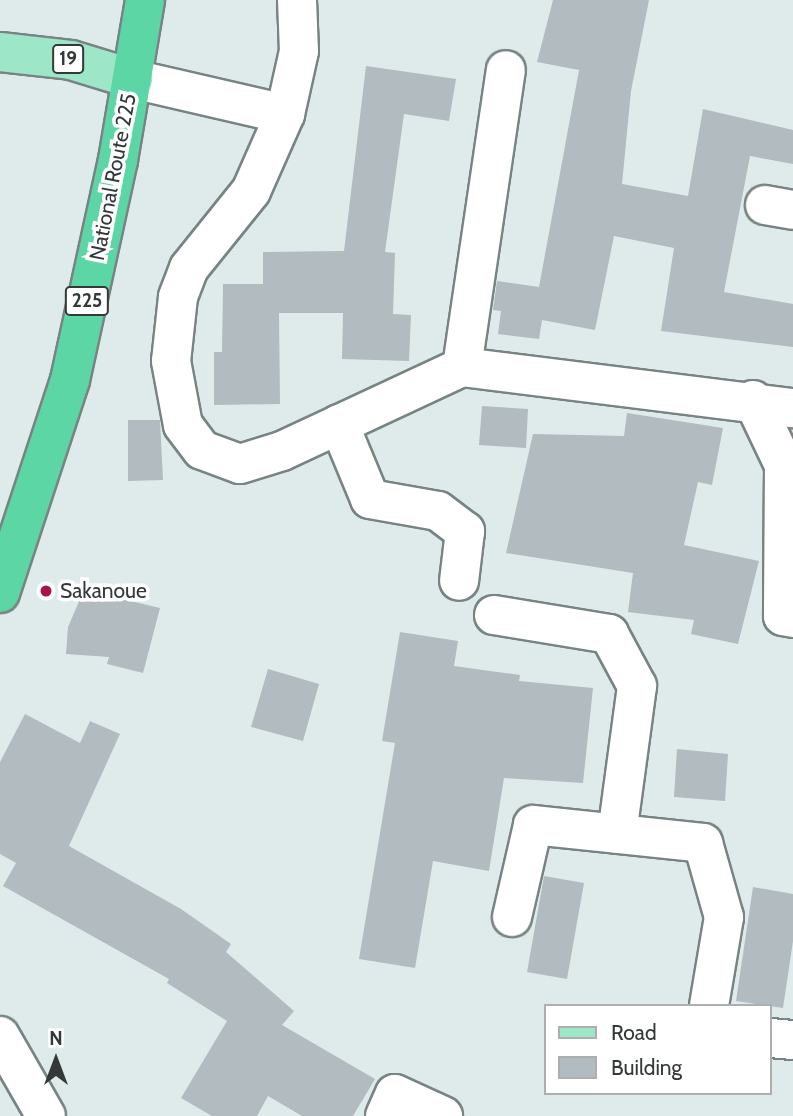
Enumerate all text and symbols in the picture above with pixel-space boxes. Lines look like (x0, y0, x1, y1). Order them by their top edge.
road number: 19 (50, 44, 86, 74)
street label: National Route 225 (84, 91, 142, 263)
road number: 225 (64, 286, 110, 316)
place label: Sakanoue (60, 578, 147, 604)
marker: Sakanoue (38, 583, 54, 599)
legend (544, 1004, 772, 1095)
text: Road (611, 1020, 657, 1045)
north arrow (21, 1025, 91, 1095)
text: N (49, 1027, 63, 1050)
text: Building (611, 1055, 682, 1080)

